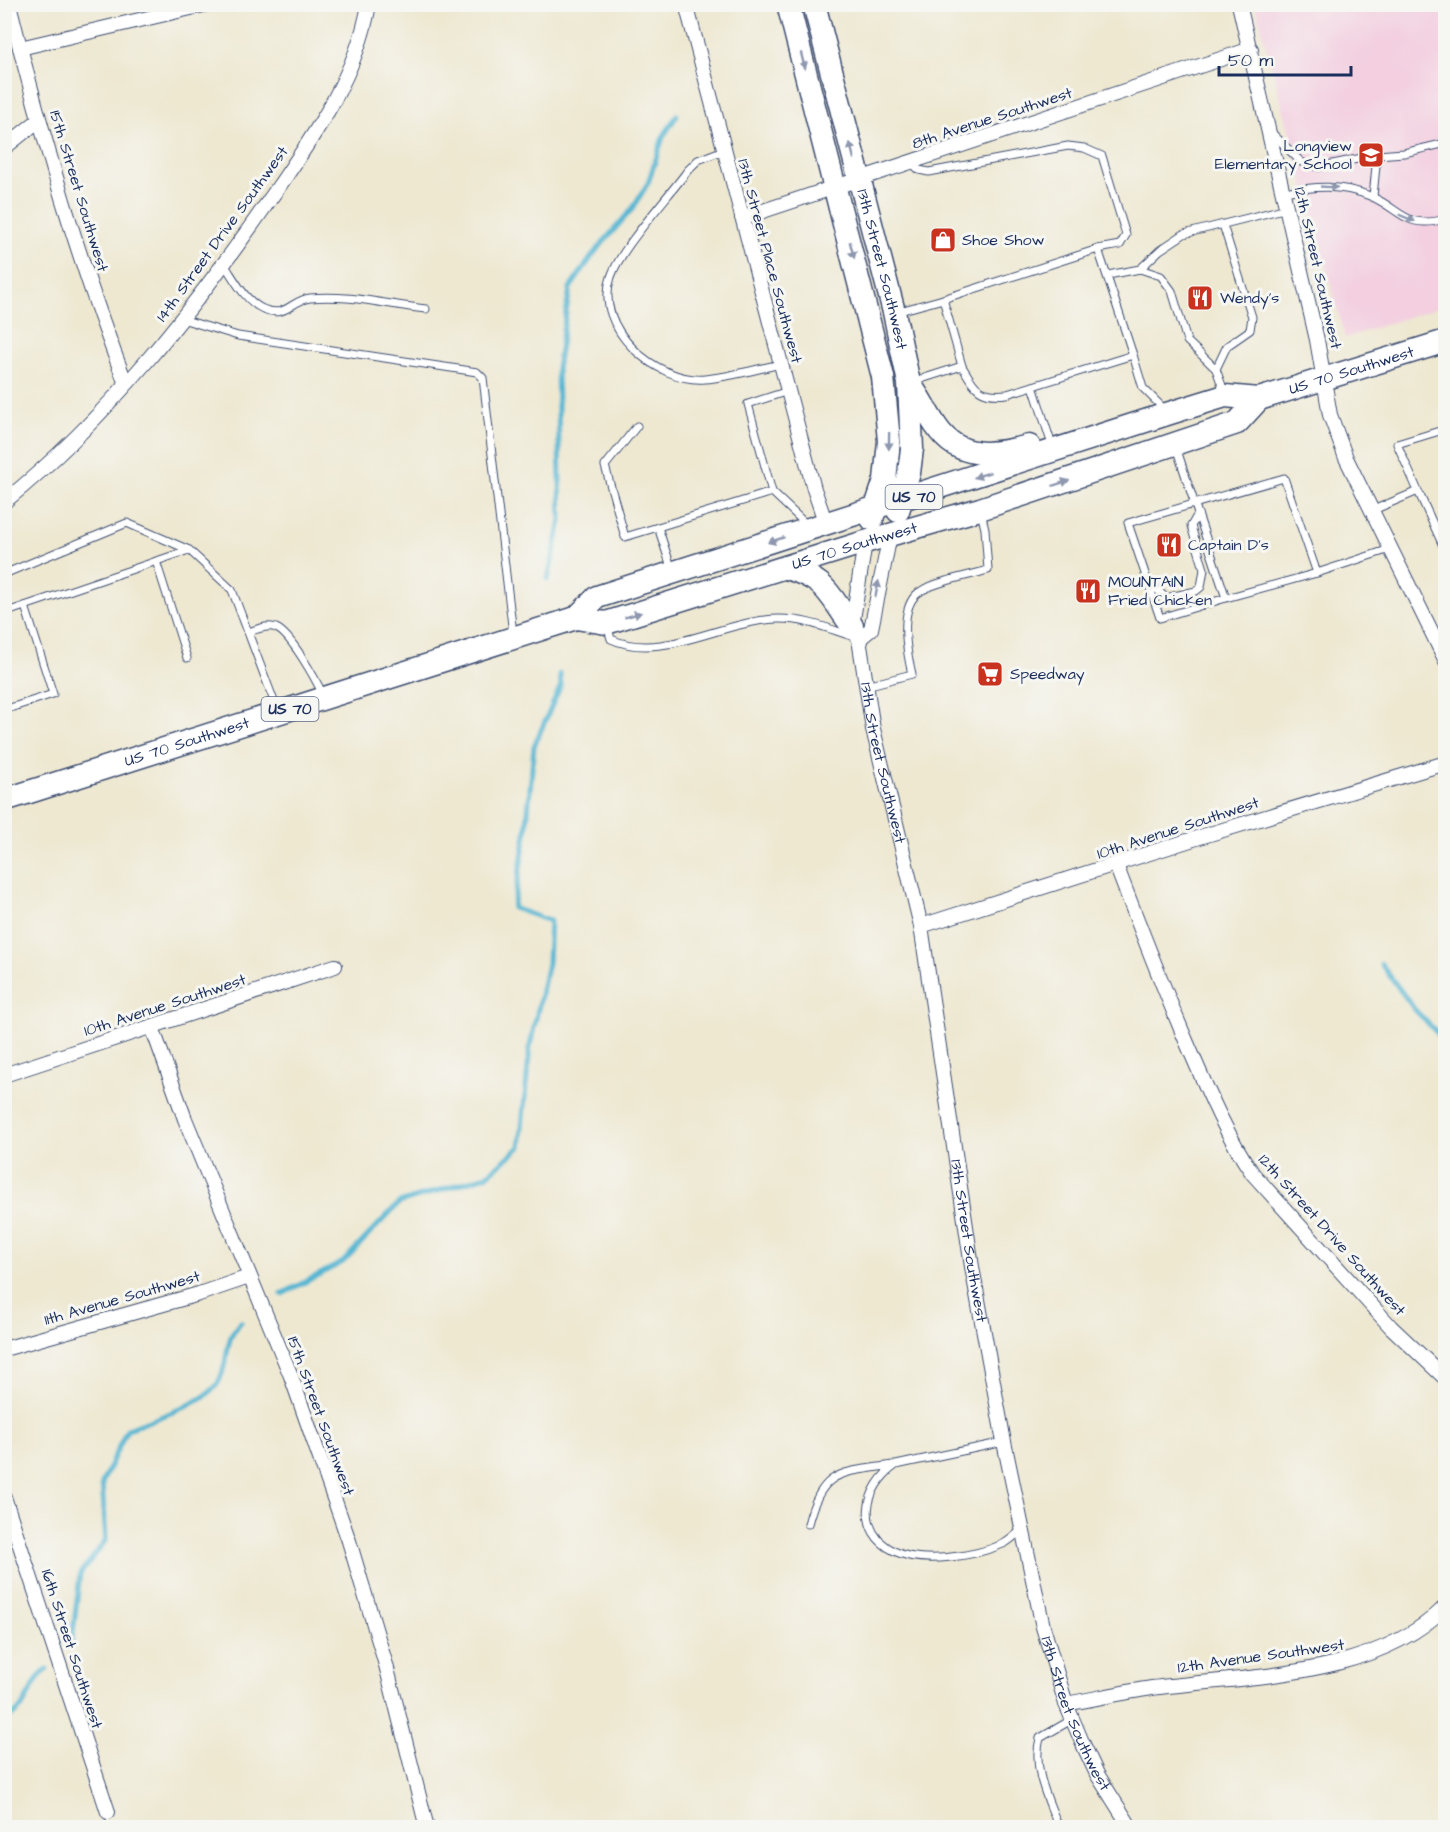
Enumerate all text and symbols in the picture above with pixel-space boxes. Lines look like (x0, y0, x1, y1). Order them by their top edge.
scale bar (1219, 39, 1351, 77)
text: 50 m (1228, 48, 1273, 73)
one-way arrow (799, 52, 808, 70)
street label: 8th Avenue Southwest (909, 82, 1076, 154)
street label: 15th Street Southwest (44, 108, 114, 275)
place label: Longview Elementary School (1215, 135, 1352, 176)
school or university icon: Longview Elementary School (1356, 140, 1386, 170)
street label: 14th Street Drive Southwest (151, 141, 294, 326)
one-way arrow (847, 141, 856, 159)
street label: 13th Street Place Southwest (732, 156, 808, 366)
one-way arrow (1319, 182, 1338, 191)
street label: 12th Street Southwest (1289, 185, 1347, 352)
street label: 13th Street Southwest (852, 187, 913, 352)
one-way arrow (1398, 213, 1416, 223)
shop icon: Shoe Show (928, 225, 958, 255)
place label: Shoe Show (962, 229, 1044, 251)
one-way arrow (848, 241, 857, 259)
restaurant icon: Wendy's (1185, 283, 1215, 313)
place label: Wendy's (1220, 287, 1279, 310)
street label: US 70 Southwest (1286, 340, 1417, 400)
one-way arrow (884, 431, 893, 450)
one-way arrow (973, 471, 991, 480)
one-way arrow (1052, 477, 1070, 487)
road number: US 70 (886, 485, 942, 509)
street label: US 70 Southwest (789, 516, 920, 575)
restaurant icon: Captain D's (1154, 530, 1184, 560)
place label: Captain D's (1188, 534, 1269, 556)
one-way arrow (767, 535, 785, 545)
place label: MOUNTAIN Fried Chicken (1108, 571, 1212, 611)
restaurant icon: MOUNTAIN Fried Chicken (1073, 576, 1103, 606)
one-way arrow (873, 579, 882, 598)
one-way arrow (624, 610, 642, 619)
supermarket icon: Speedway (975, 659, 1005, 689)
place label: Speedway (1010, 663, 1085, 686)
street label: 13th Street Southwest (855, 681, 912, 846)
road number: US 70 (262, 697, 318, 721)
street label: US 70 Southwest (122, 711, 253, 772)
street label: 10th Avenue Southwest (1094, 791, 1262, 865)
street label: 10th Avenue Southwest (81, 968, 249, 1042)
street label: 12th Street Drive Southwest (1253, 1149, 1411, 1321)
street label: 13th Street Southwest (945, 1158, 993, 1325)
street label: 11th Avenue Southwest (42, 1265, 203, 1331)
street label: 15th Street Southwest (282, 1333, 360, 1499)
street label: 16th Street Southwest (36, 1566, 108, 1732)
street label: 12th Avenue Southwest (1176, 1633, 1346, 1679)
street label: 13th Street Southwest (1035, 1634, 1116, 1796)

